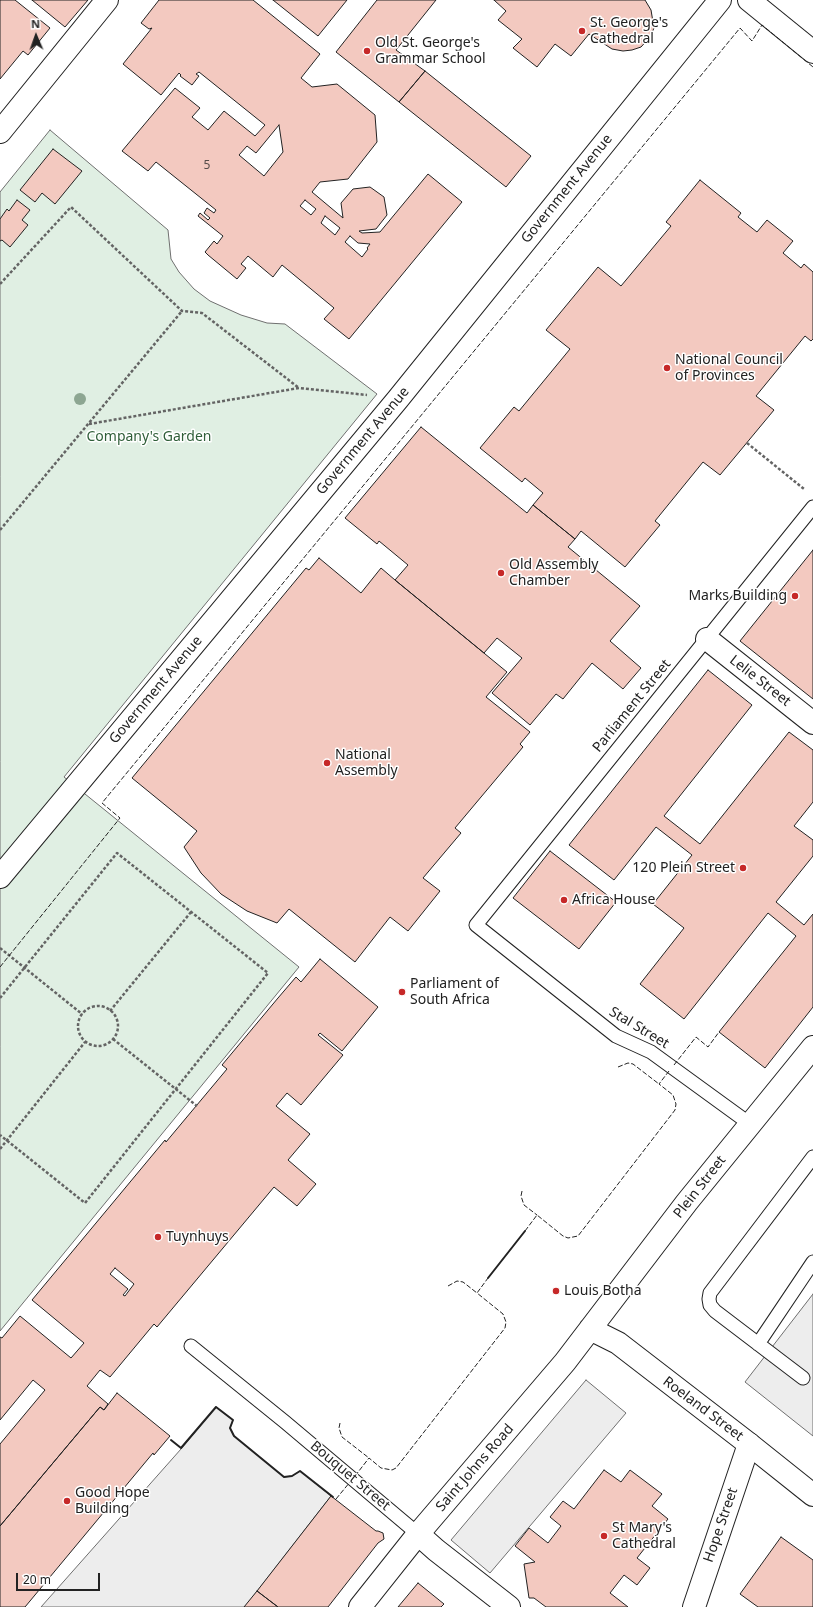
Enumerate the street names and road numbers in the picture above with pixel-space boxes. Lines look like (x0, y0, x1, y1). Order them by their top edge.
street label: Government Avenue (518, 131, 616, 247)
street label: Government Avenue (313, 384, 413, 498)
street label: Government Avenue (106, 633, 206, 747)
street label: Lelie Street (726, 652, 794, 710)
street label: Parliament Street (589, 656, 675, 756)
street label: Stal Street (606, 1004, 672, 1052)
street label: Plein Street (670, 1152, 730, 1222)
street label: Roeland Street (659, 1373, 747, 1445)
street label: Saint Johns Road (433, 1421, 517, 1515)
street label: Bouquet Street (307, 1438, 393, 1514)
street label: Hope Street (700, 1485, 742, 1565)

